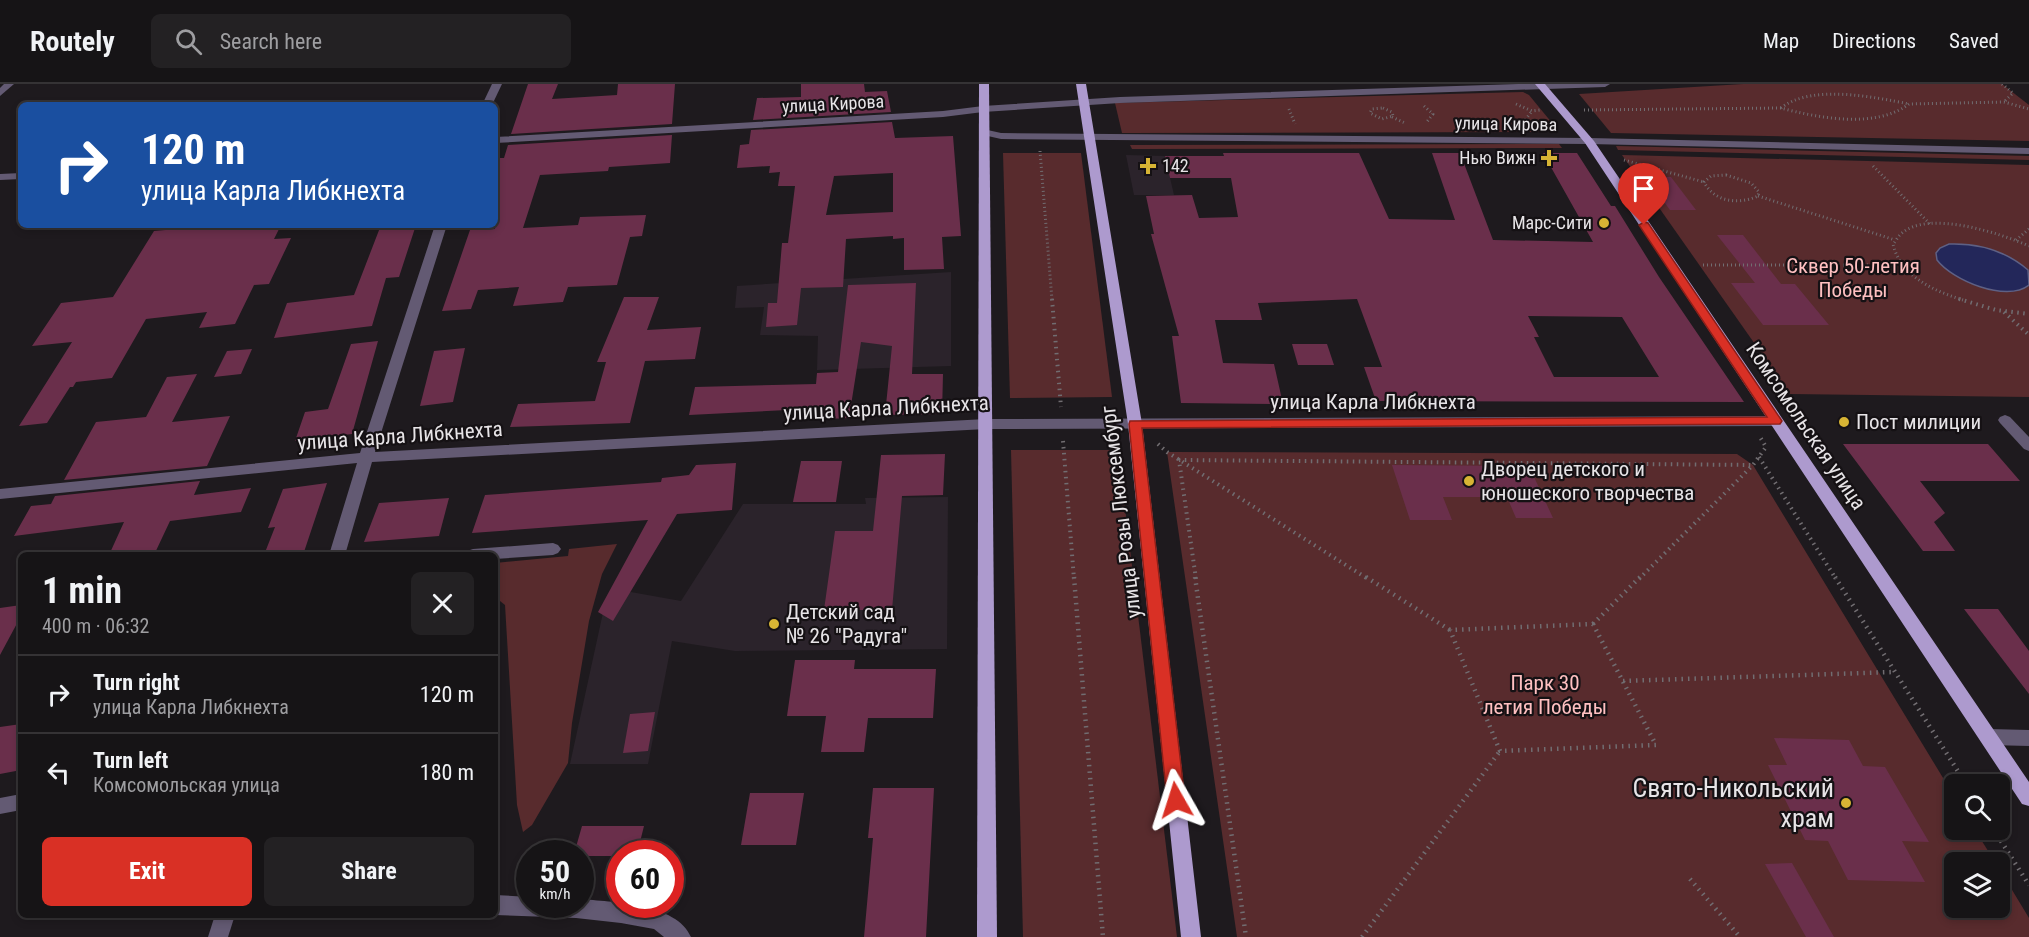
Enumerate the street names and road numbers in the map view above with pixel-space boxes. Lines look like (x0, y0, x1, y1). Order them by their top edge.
street label: улица Кирова (781, 90, 885, 117)
street label: улица Кирова (1455, 112, 1557, 135)
street label: Комсомольская улица (1741, 338, 1871, 514)
street label: улица Карла Либкнехта (1270, 390, 1476, 414)
street label: улица Карла Либкнехта (783, 391, 989, 425)
street label: улица Розы Люксембург (1096, 404, 1146, 620)
street label: улица Карла Либкнехта (297, 417, 503, 455)

